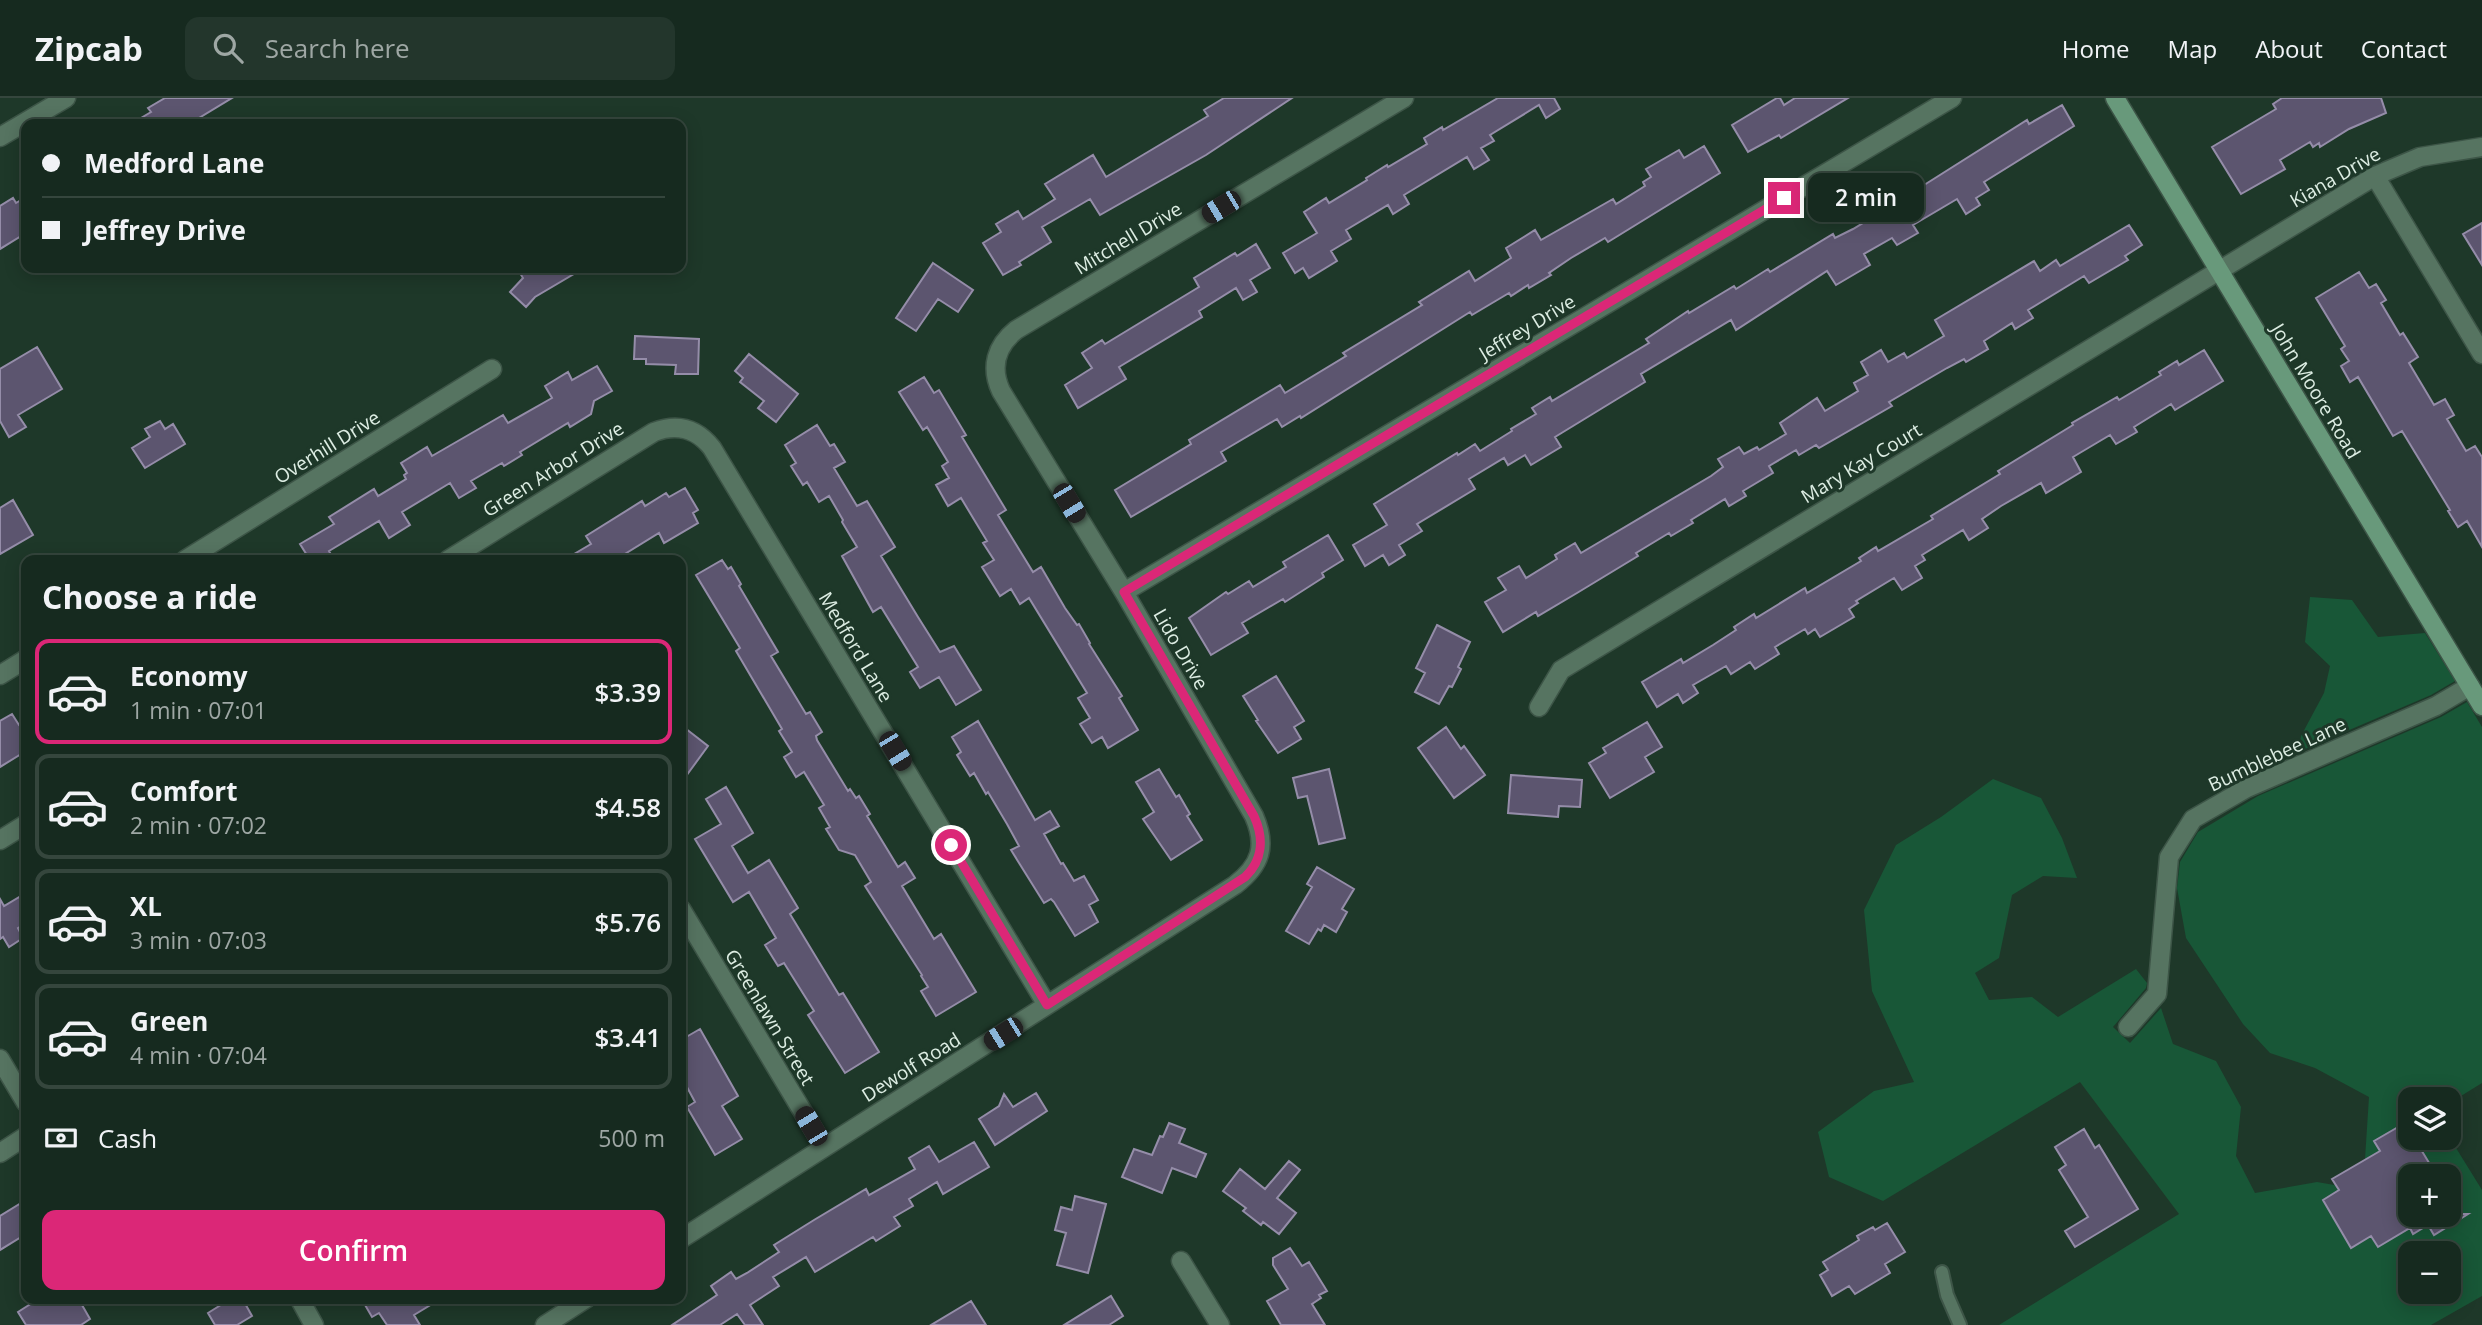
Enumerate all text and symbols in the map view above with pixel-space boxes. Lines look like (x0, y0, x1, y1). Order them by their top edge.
search box (185, 17, 675, 80)
text: Zipcab (35, 26, 143, 71)
icon: search (209, 29, 247, 67)
text: Search here (265, 30, 410, 66)
text: Home (2062, 32, 2130, 65)
text: Map (2168, 32, 2217, 65)
text: About (2255, 32, 2323, 65)
text: Contact (2361, 32, 2447, 65)
street label: Kiana Drive (2285, 141, 2385, 213)
text: Medford Lane (84, 145, 264, 181)
callout: 2 min (1809, 174, 1924, 222)
text: 2 min (1835, 181, 1897, 213)
route end (1768, 182, 1800, 214)
car (1198, 187, 1245, 227)
street label: Mitchell Drive (1069, 196, 1187, 280)
text: Jeffrey Drive (84, 212, 246, 248)
street label: Jeffrey Drive (1472, 288, 1580, 367)
street label: John Moore Road (2264, 317, 2367, 463)
street label: Overhill Drive (269, 404, 385, 490)
street label: Green Arbor Drive (478, 415, 628, 523)
street label: Mary Kay Court (1796, 417, 1926, 509)
car (1050, 480, 1089, 526)
text: Choose a ride (42, 575, 257, 618)
street label: Medford Lane (813, 587, 899, 707)
street label: Lido Drive (1147, 604, 1215, 694)
text: Economy (130, 658, 248, 694)
icon: car (46, 660, 109, 723)
text: $3.39 (594, 674, 661, 710)
text: 1 min · 07:01 (130, 694, 267, 726)
street label: Bumblebee Lane (2204, 711, 2350, 797)
car (876, 728, 915, 774)
text: Comfort (130, 773, 237, 809)
icon: car (46, 775, 109, 838)
text: $4.58 (594, 789, 661, 825)
text: 2 min · 07:02 (130, 809, 267, 841)
route start (935, 829, 967, 861)
text: XL (130, 888, 162, 924)
icon: car (46, 890, 109, 953)
text: $5.76 (594, 904, 661, 940)
text: 3 min · 07:03 (130, 924, 267, 956)
street label: Greenlawn Street (719, 944, 821, 1090)
text: Green (130, 1003, 208, 1039)
icon: car (46, 1005, 109, 1068)
car (980, 1014, 1027, 1054)
text: $3.41 (594, 1019, 661, 1055)
street label: Dewolf Road (857, 1026, 965, 1108)
text: 4 min · 07:04 (130, 1039, 267, 1071)
map controls (2398, 1087, 2461, 1304)
button: layers (2398, 1087, 2461, 1150)
car (792, 1103, 831, 1149)
icon: cash (42, 1119, 80, 1157)
text: Cash (98, 1120, 157, 1156)
text: 500 m (598, 1122, 665, 1154)
button: + (2398, 1164, 2461, 1227)
button: Confirm (42, 1210, 665, 1290)
button: − (2398, 1241, 2461, 1304)

